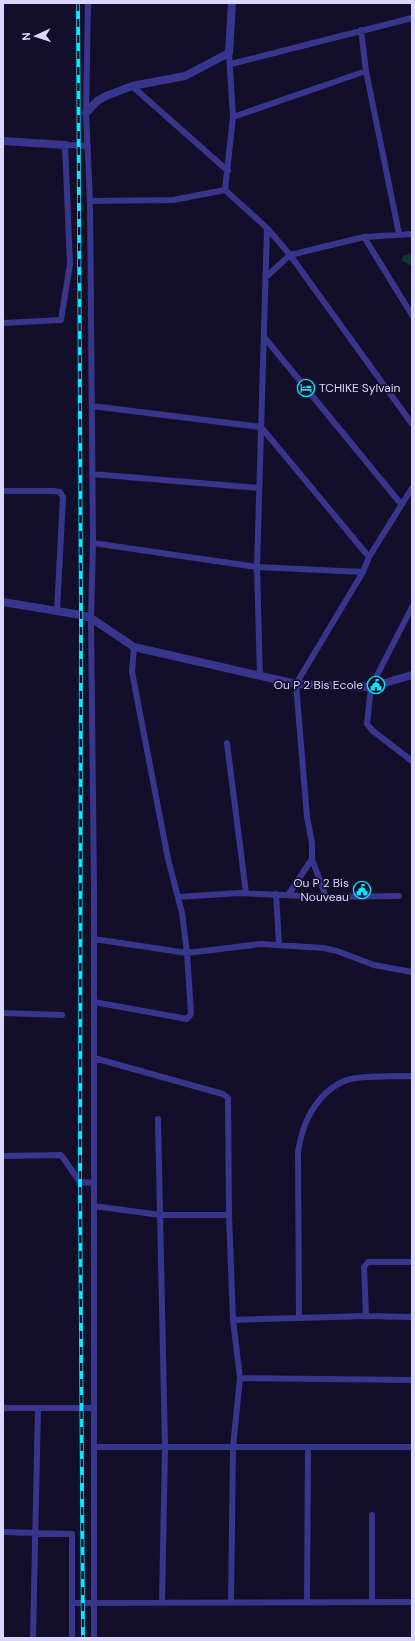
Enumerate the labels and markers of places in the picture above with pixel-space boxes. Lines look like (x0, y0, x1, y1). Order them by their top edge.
hotel icon: TCHIKE Sylvain (296, 378, 316, 398)
place label: TCHIKE Sylvain (319, 380, 401, 396)
public building icon: Ou P 2 Bis Ecole (366, 675, 386, 695)
place label: Ou P 2 Bis Ecole (274, 677, 363, 693)
place label: Ou P 2 Bis Nouveau (293, 875, 349, 905)
public building icon: Ou P 2 Bis Nouveau (352, 880, 372, 900)

